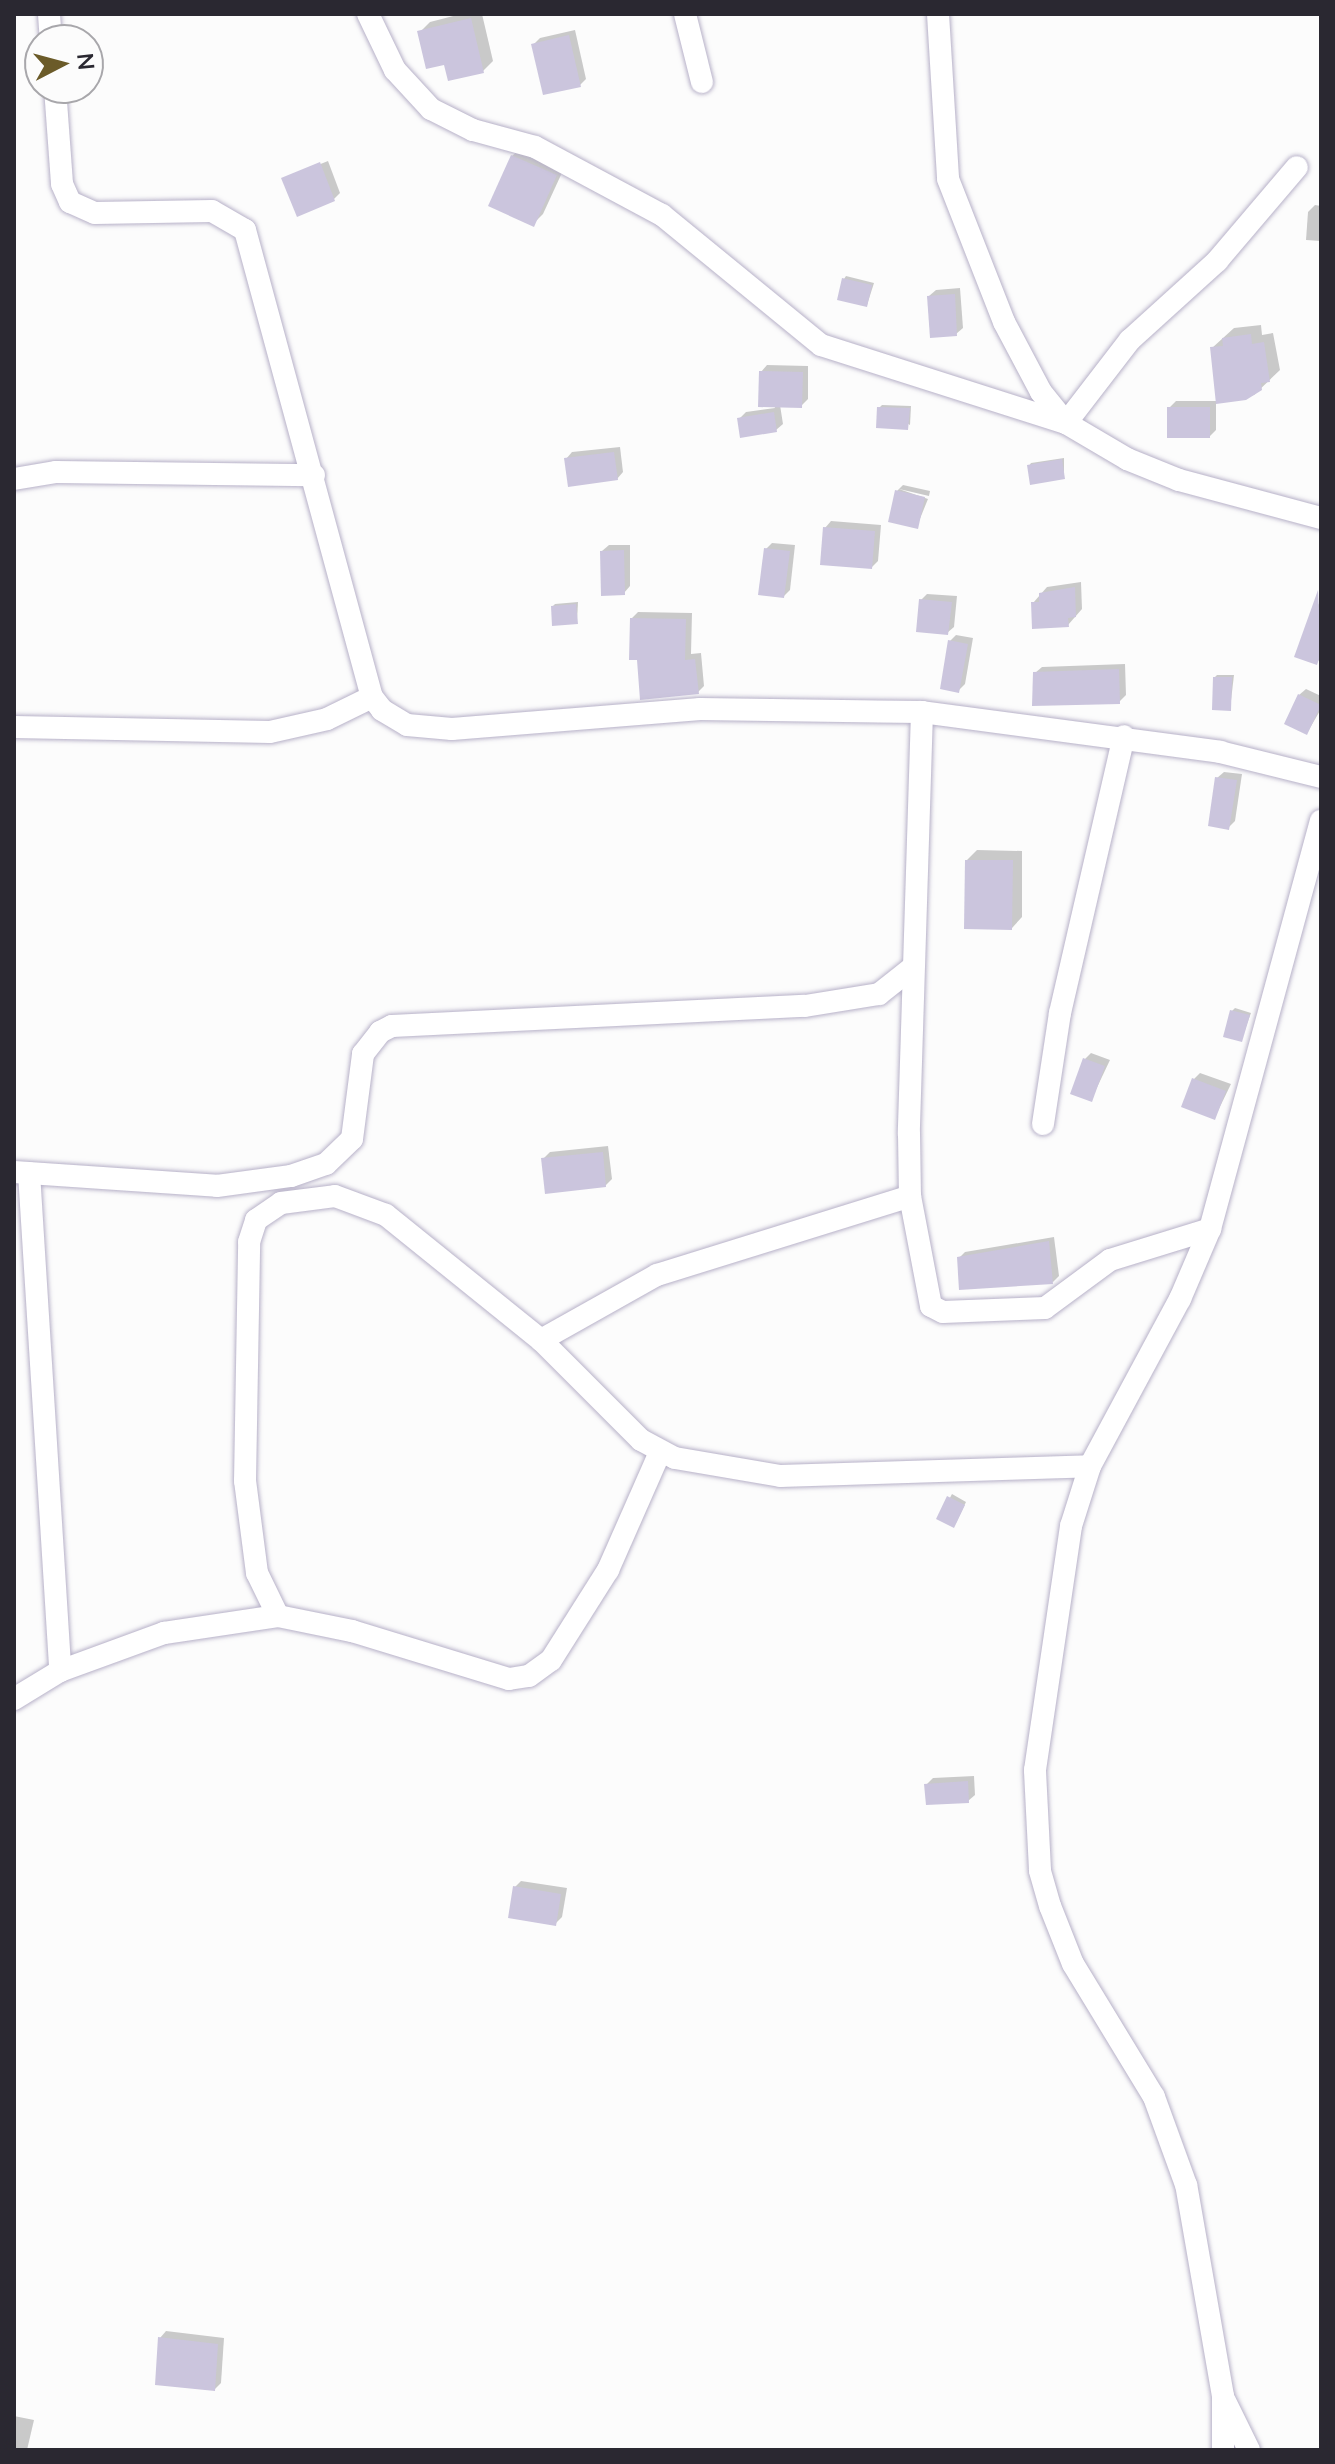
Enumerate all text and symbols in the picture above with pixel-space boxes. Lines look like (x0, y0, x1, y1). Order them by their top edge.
north arrow (24, 24, 104, 104)
text: N (72, 52, 101, 71)

